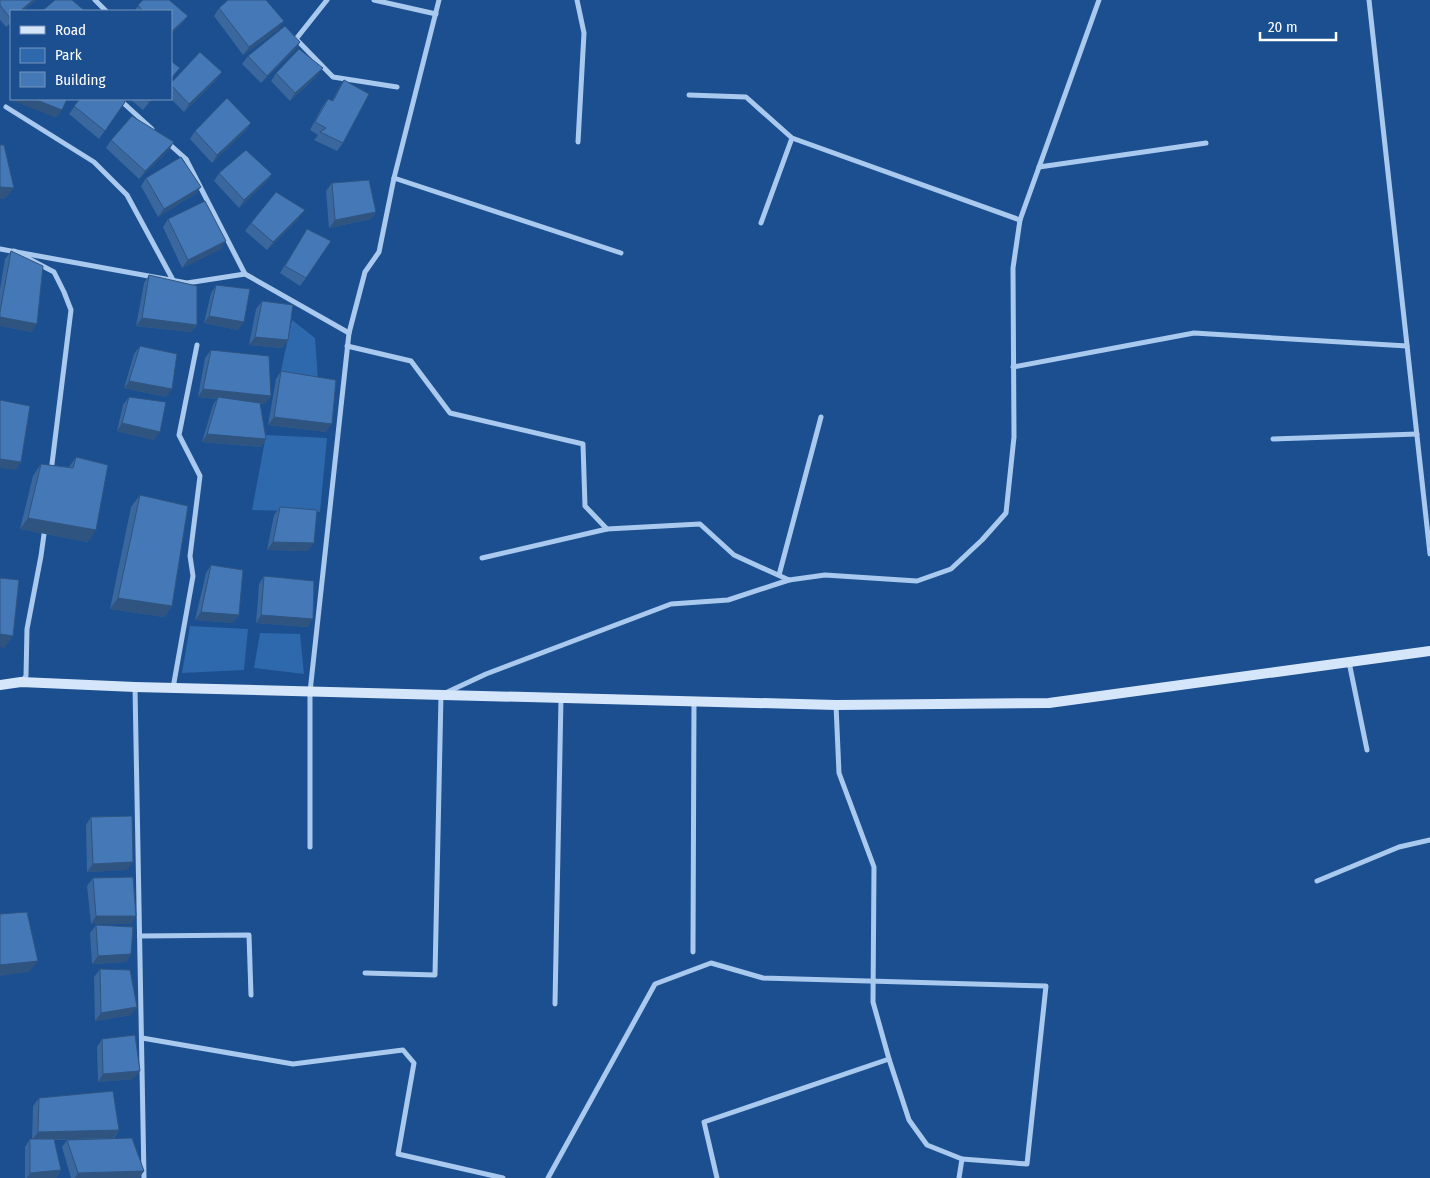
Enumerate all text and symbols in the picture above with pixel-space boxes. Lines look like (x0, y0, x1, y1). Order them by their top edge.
legend (10, 10, 172, 100)
scale bar (1260, 10, 1336, 42)
text: 20 m (1268, 18, 1298, 36)
text: Road (55, 21, 86, 39)
text: Park (55, 46, 82, 64)
text: Building (55, 71, 106, 89)

